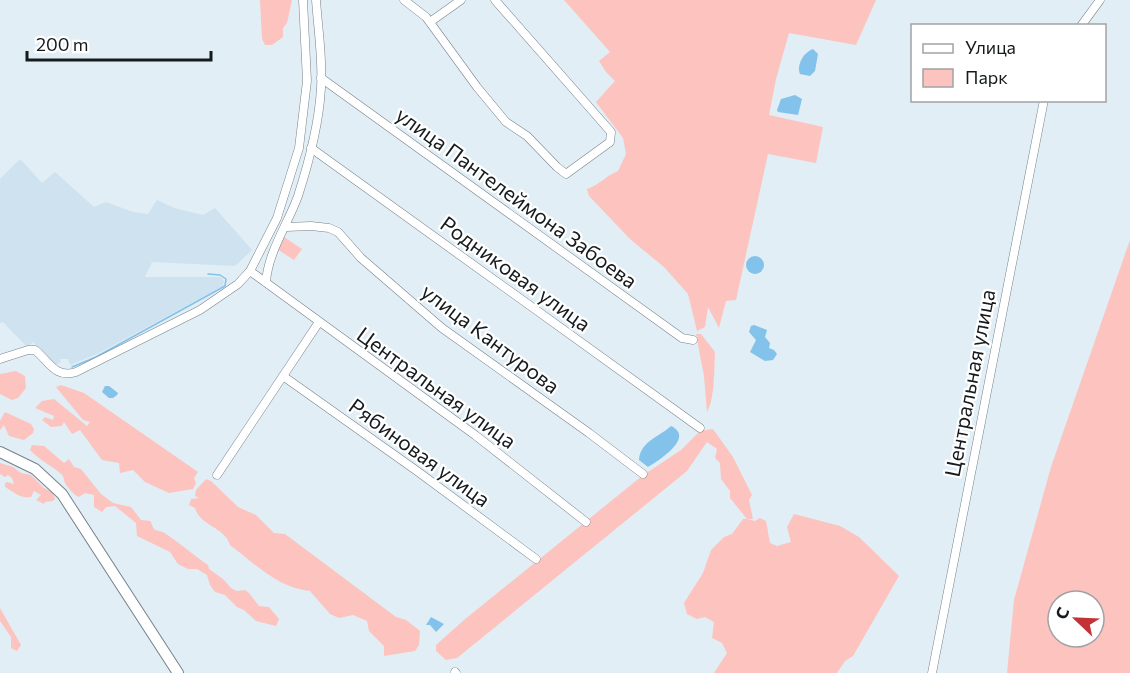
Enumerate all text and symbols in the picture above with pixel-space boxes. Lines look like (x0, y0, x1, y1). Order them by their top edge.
scale bar (27, 24, 212, 62)
legend (911, 24, 1106, 102)
text: 200 m (36, 33, 89, 55)
text: Улица (965, 36, 1016, 58)
text: Парк (965, 66, 1008, 88)
street label: улица Пантелеймона Забоева (392, 101, 642, 293)
street label: Родниковая улица (436, 210, 596, 336)
street label: улица Кантурова (417, 278, 565, 398)
street label: Центральная улица (939, 287, 999, 479)
street label: Центральная улица (353, 321, 521, 453)
street label: Рябиновая улица (345, 393, 495, 511)
north arrow (1046, 589, 1106, 649)
text: С (1051, 604, 1073, 622)

